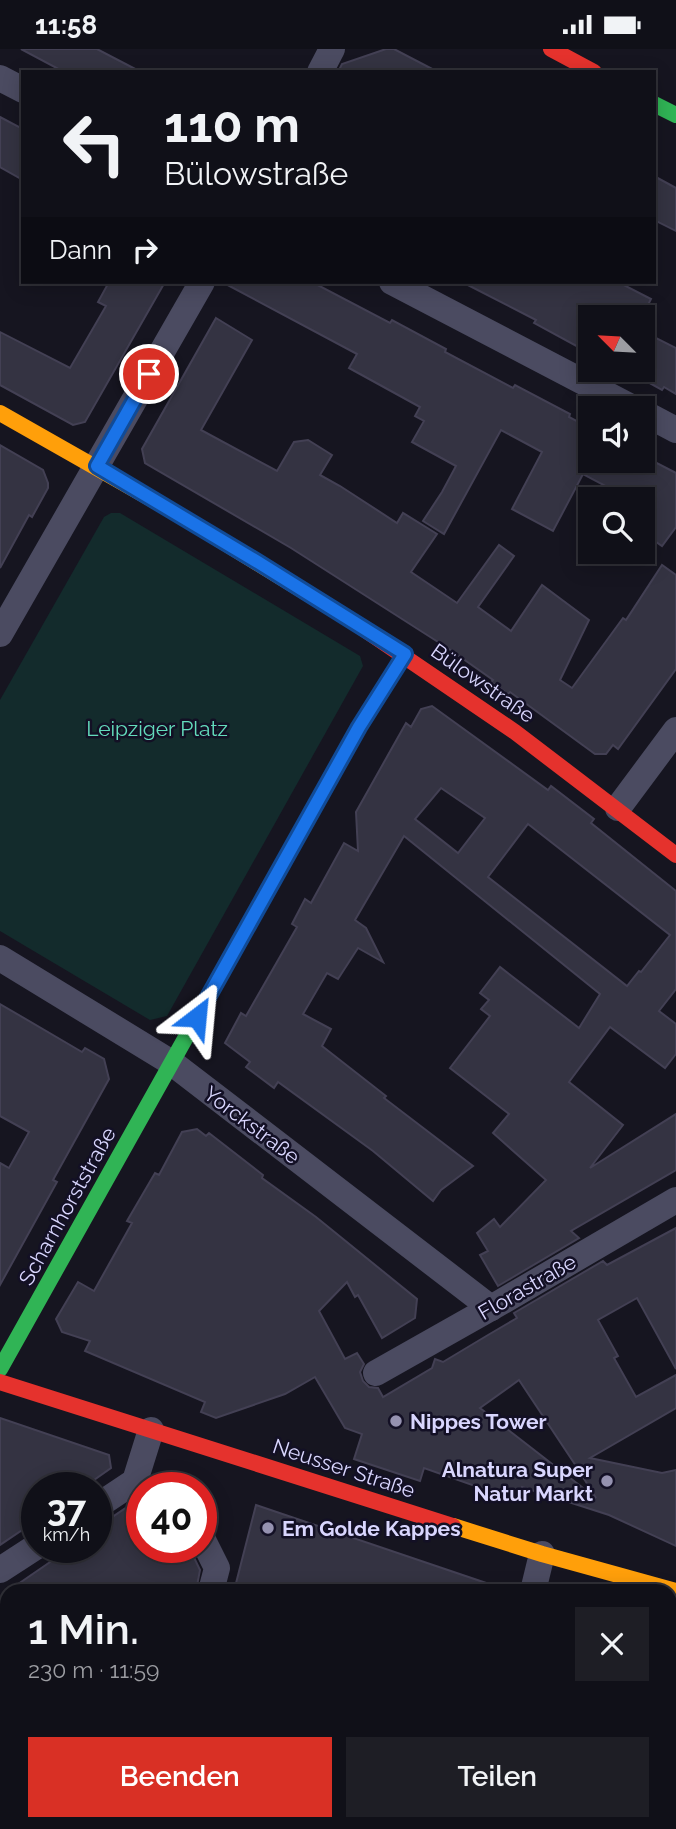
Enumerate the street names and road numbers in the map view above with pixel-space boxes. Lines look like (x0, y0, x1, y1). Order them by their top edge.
street label: Bülowstraße (426, 638, 540, 728)
street label: Yorckstraße (199, 1081, 305, 1169)
street label: Scharnhorststraße (13, 1123, 121, 1289)
street label: Florastraße (473, 1249, 581, 1325)
street label: Neusser Straße (270, 1433, 418, 1503)

